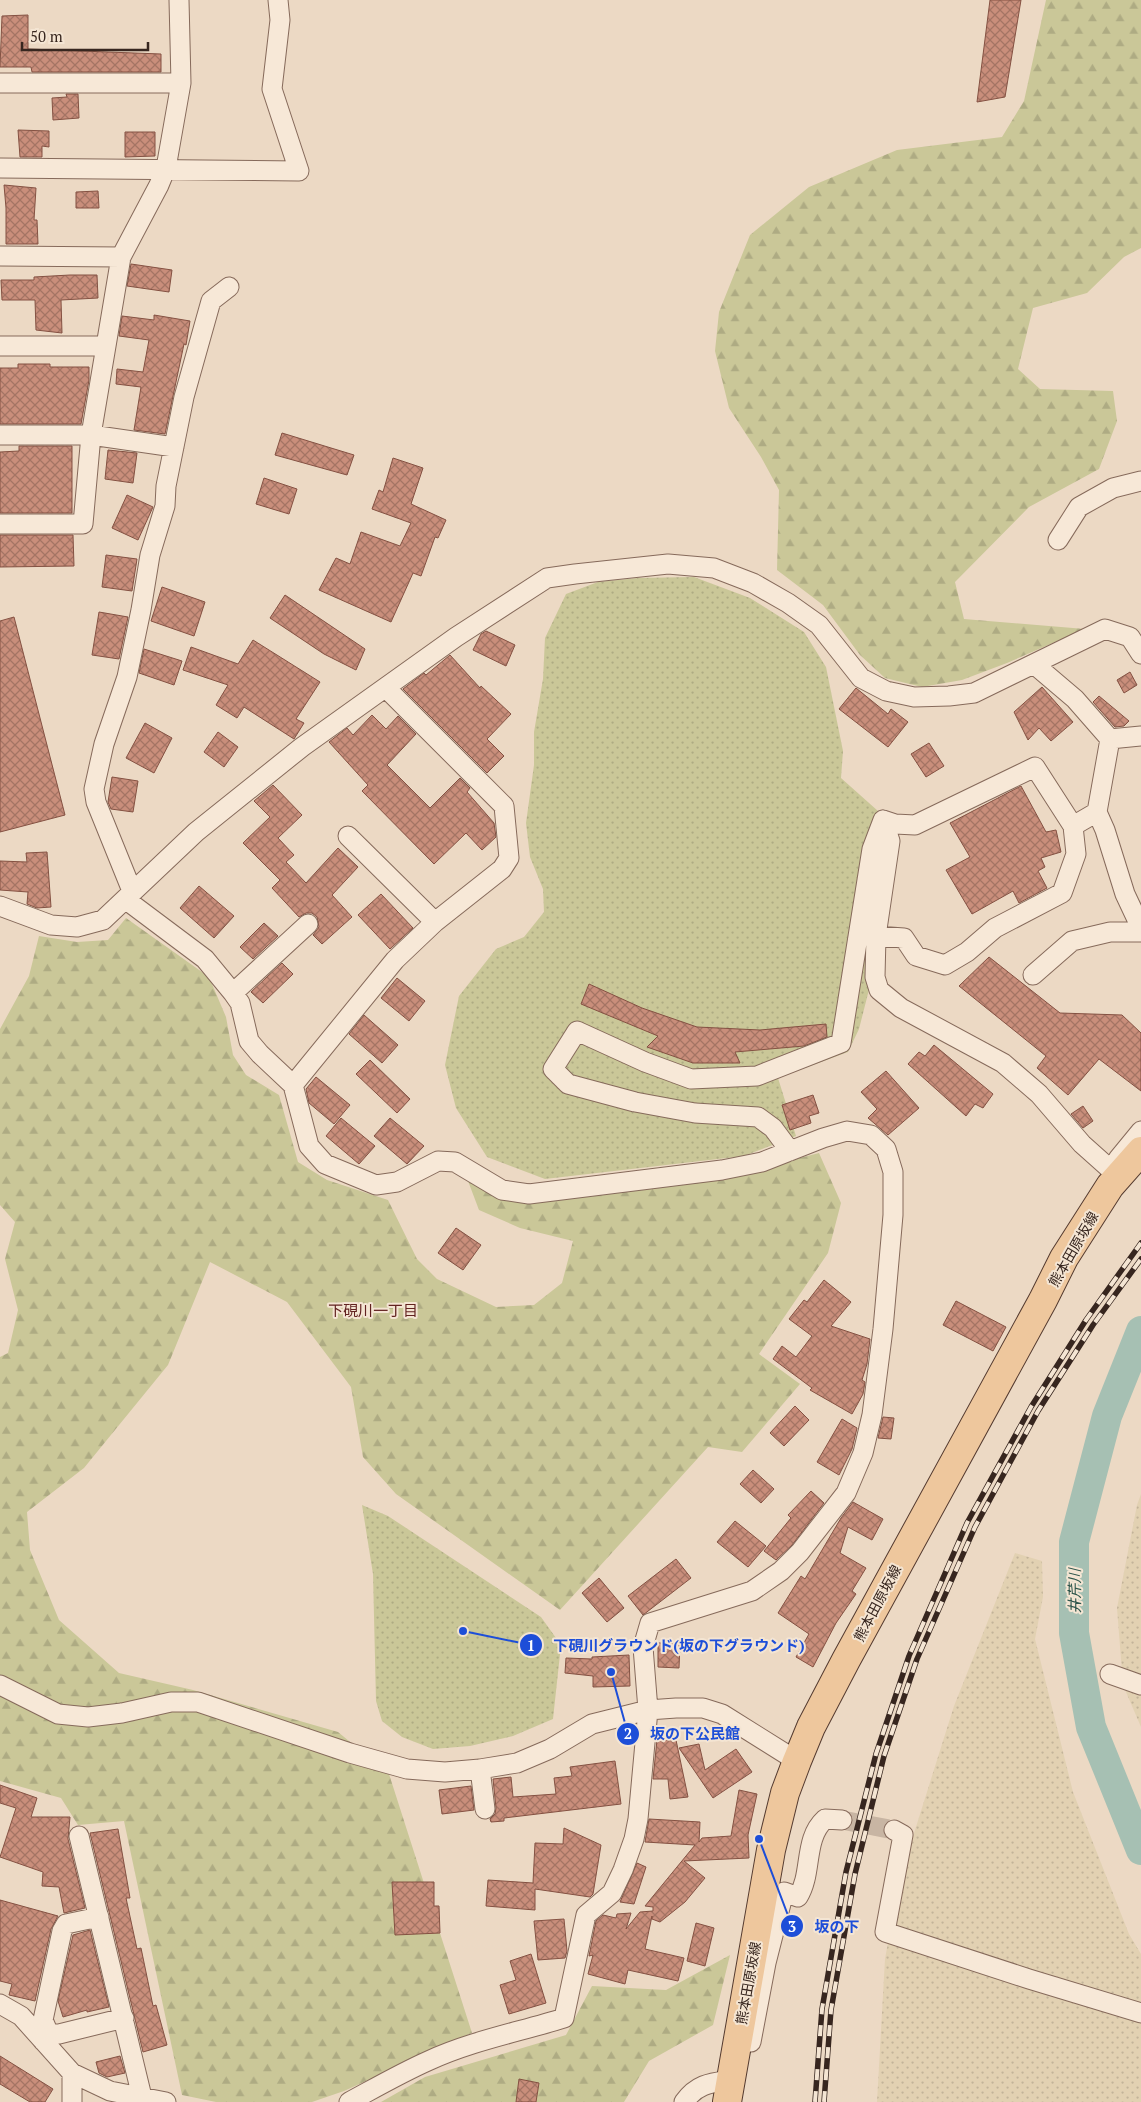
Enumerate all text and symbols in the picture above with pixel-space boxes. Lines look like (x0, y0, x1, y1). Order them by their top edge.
scale bar (22, 20, 149, 52)
text: 50 m (30, 26, 63, 46)
street label: 熊本田原坂線 (1044, 1208, 1102, 1290)
district label: 下硯川一丁目 (328, 1300, 418, 1320)
street label: 熊本田原坂線 (849, 1561, 905, 1645)
water label: 井芹川 (1064, 1567, 1084, 1614)
callout: 下硯川グラウンド(坂の下グラウンド) (519, 1630, 815, 1660)
text: 1 (527, 1635, 535, 1655)
text: 下硯川グラウンド(坂の下グラウンド) (553, 1635, 805, 1655)
callout: 坂の下公民館 (615, 1719, 750, 1749)
text: 2 (624, 1723, 632, 1743)
text: 坂の下公民館 (650, 1723, 740, 1743)
callout: 坂の下 (780, 1911, 870, 1941)
text: 3 (788, 1916, 796, 1936)
text: 坂の下 (814, 1916, 860, 1936)
street label: 熊本田原坂線 (731, 1940, 765, 2026)

